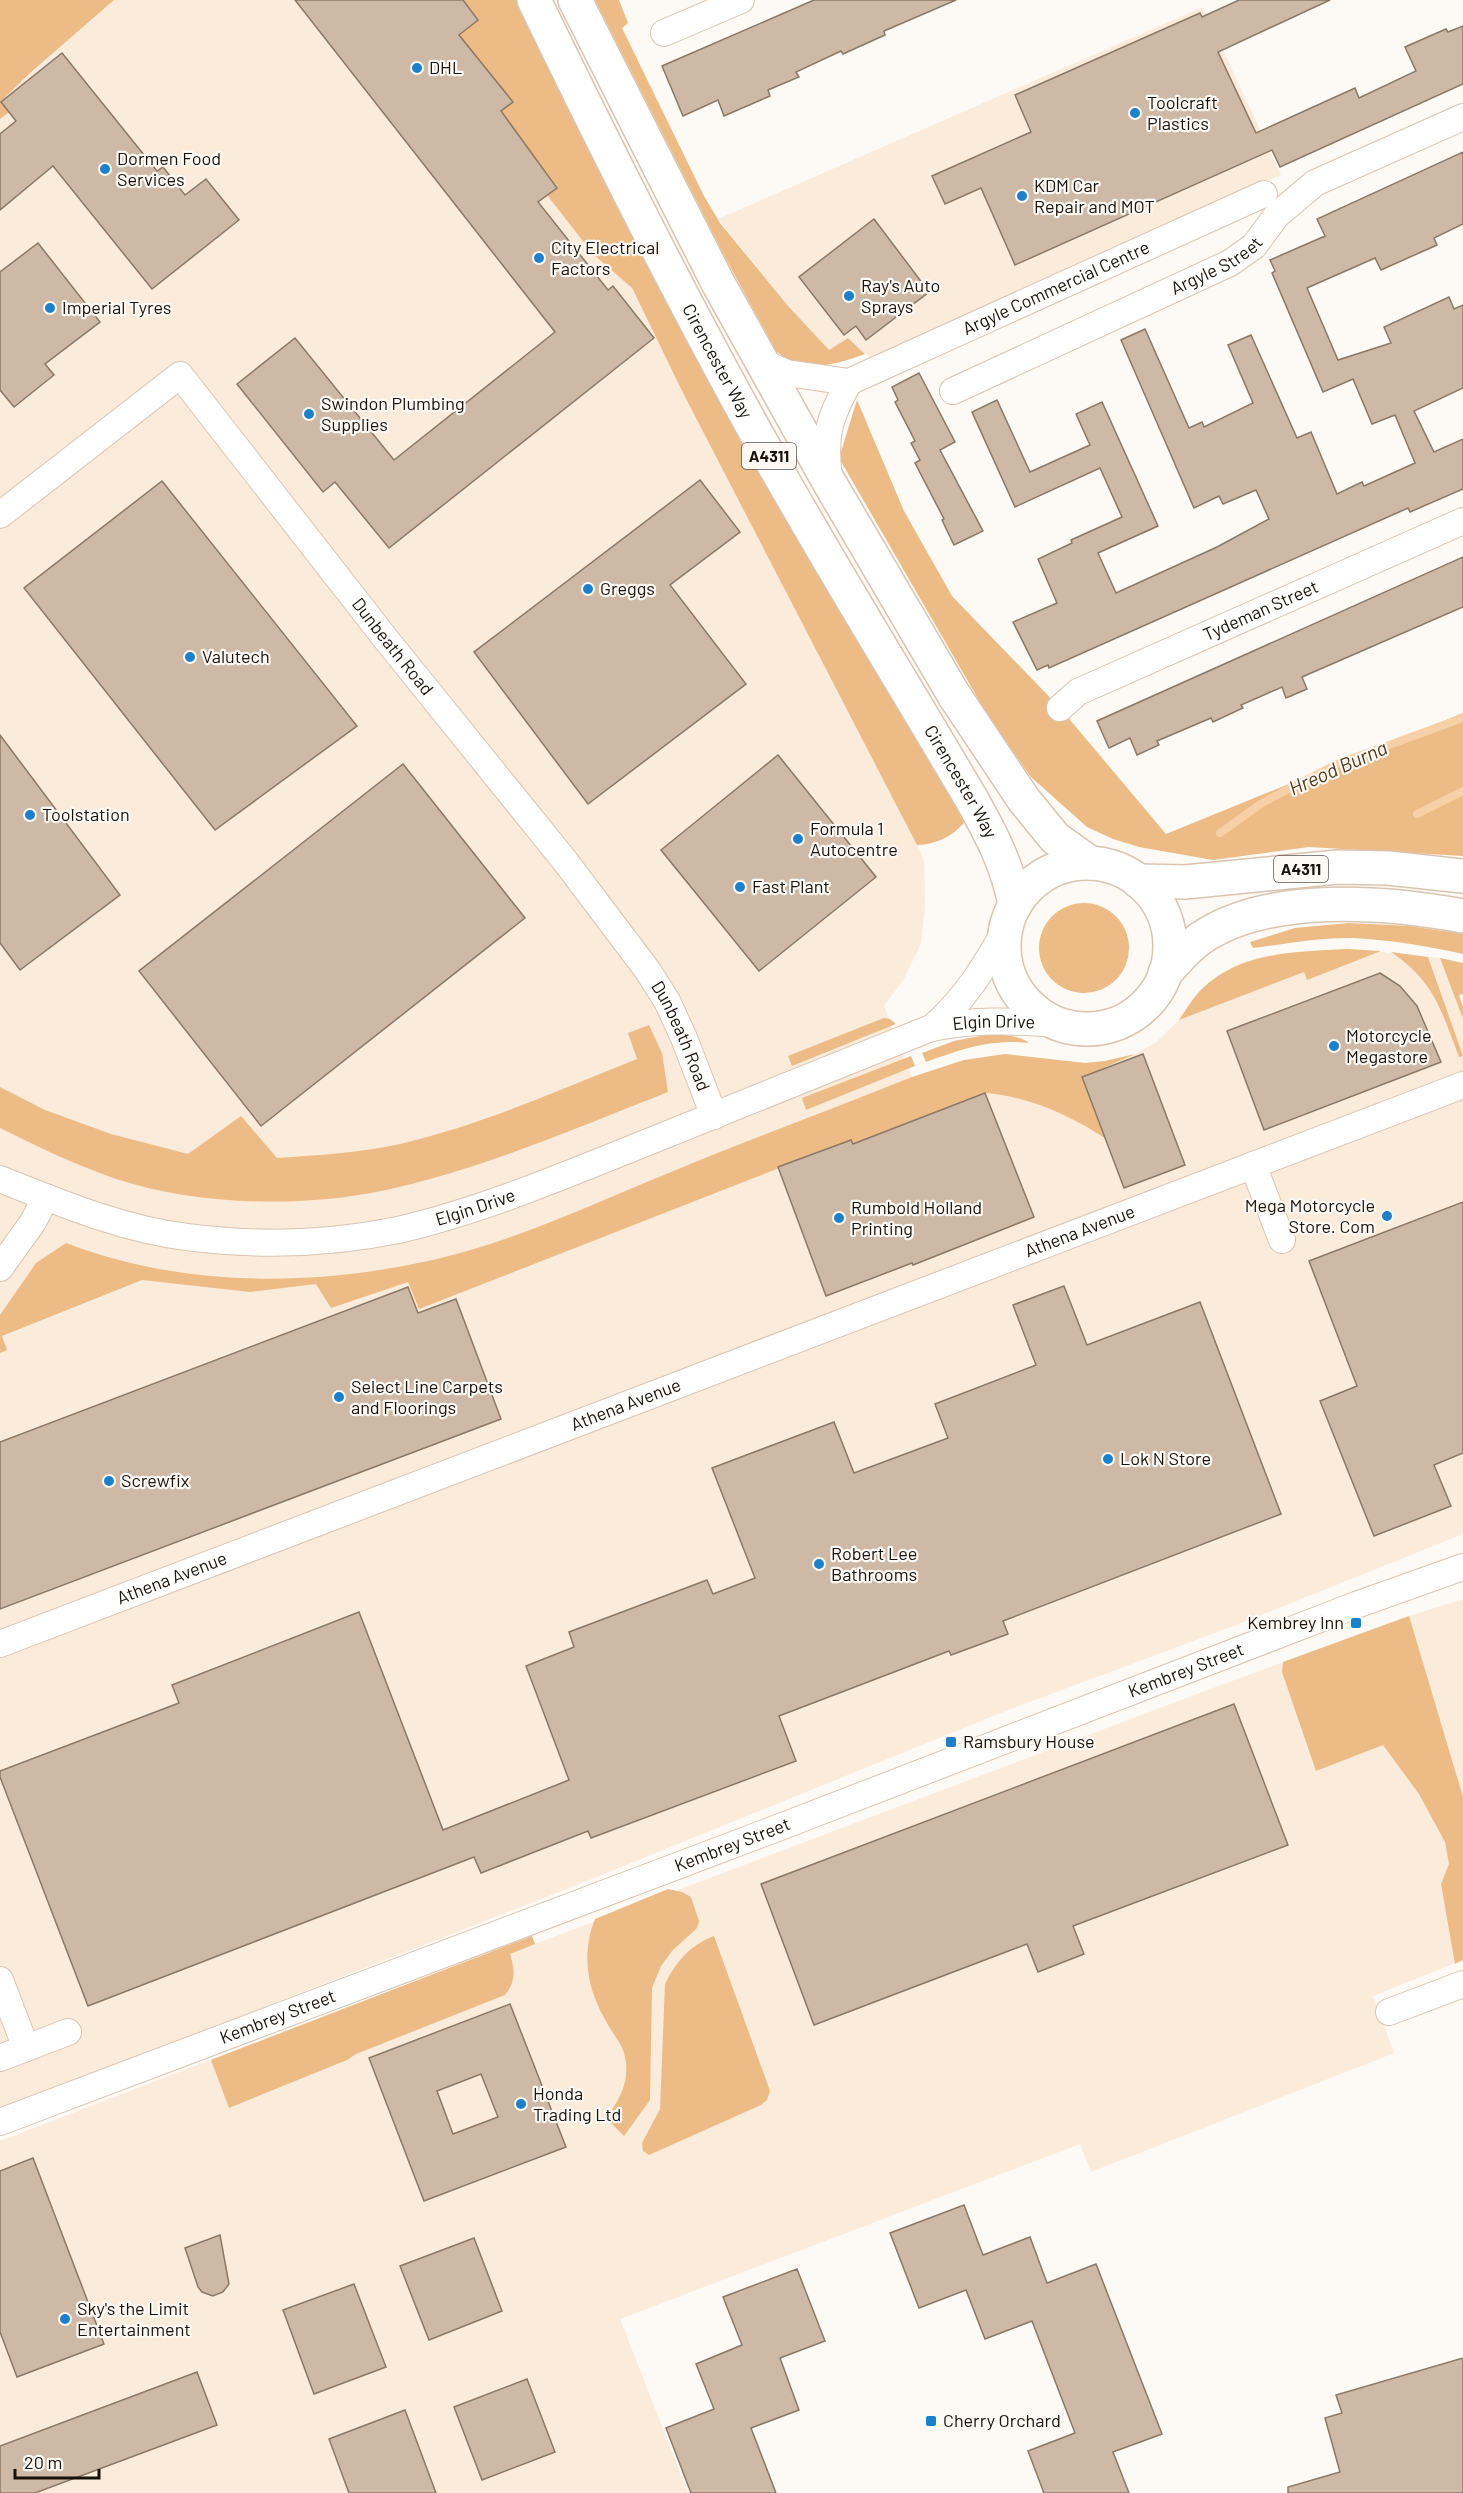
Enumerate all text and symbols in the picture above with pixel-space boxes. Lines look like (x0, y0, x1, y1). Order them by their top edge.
place label: DHL (429, 56, 462, 78)
marker: DHL (410, 61, 424, 75)
place label: Toolcraft Plastics (1147, 91, 1218, 134)
marker: Toolcraft Plastics (1128, 106, 1142, 120)
place label: Dormen Food Services (117, 147, 221, 190)
marker: Dormen Food Services (98, 162, 112, 176)
place label: KDM Car Repair and MOT (1034, 174, 1155, 217)
marker: KDM Car Repair and MOT (1015, 189, 1029, 203)
street label: Argyle Street (1167, 232, 1267, 299)
street label: Argyle Commercial Centre (959, 235, 1153, 339)
place label: City Electrical Factors (551, 236, 659, 279)
marker: City Electrical Factors (532, 251, 546, 265)
place label: Ray's Auto Sprays (861, 274, 940, 317)
marker: Ray's Auto Sprays (842, 289, 856, 303)
place label: Imperial Tyres (62, 296, 172, 318)
street label: Cirencester Way (678, 300, 758, 422)
marker: Imperial Tyres (43, 301, 57, 315)
place label: Swindon Plumbing Supplies (321, 392, 465, 435)
marker: Swindon Plumbing Supplies (302, 407, 316, 421)
road number: A4311 (742, 443, 796, 469)
street label: Tydeman Street (1199, 575, 1321, 645)
place label: Greggs (600, 577, 655, 599)
marker: Greggs (581, 582, 595, 596)
street label: Dunbeath Road (348, 593, 439, 699)
place label: Valutech (202, 645, 270, 667)
marker: Valutech (183, 650, 197, 664)
street label: Cirencester Way (920, 721, 1002, 842)
water label: Hreod Burna (1285, 735, 1391, 799)
place label: Toolstation (42, 803, 130, 825)
marker: Toolstation (23, 808, 37, 822)
place label: Formula 1 Autocentre (810, 817, 898, 860)
marker: Formula 1 Autocentre (791, 832, 805, 846)
road number: A4311 (1274, 856, 1328, 882)
place label: Fast Plant (752, 875, 830, 897)
marker: Fast Plant (733, 880, 747, 894)
street label: Dunbeath Road (647, 976, 715, 1094)
street label: Elgin Drive (951, 1009, 1036, 1034)
place label: Motorcycle Megastore (1346, 1024, 1431, 1067)
marker: Motorcycle Megastore (1327, 1039, 1341, 1053)
street label: Elgin Drive (433, 1183, 518, 1230)
place label: Mega Motorcycle Store. Com (1245, 1194, 1375, 1237)
place label: Rumbold Holland Printing (851, 1196, 982, 1239)
street label: Athena Avenue (1021, 1199, 1138, 1261)
marker: Mega Motorcycle Store. Com (1380, 1209, 1394, 1223)
marker: Rumbold Holland Printing (832, 1211, 846, 1225)
street label: Athena Avenue (567, 1373, 684, 1435)
place label: Select Line Carpets and Floorings (351, 1375, 503, 1418)
marker: Select Line Carpets and Floorings (332, 1390, 346, 1404)
place label: Lok N Store (1120, 1447, 1211, 1469)
marker: Lok N Store (1101, 1452, 1115, 1466)
place label: Screwfix (121, 1469, 190, 1491)
marker: Screwfix (102, 1474, 116, 1488)
place label: Robert Lee Bathrooms (831, 1542, 917, 1585)
street label: Athena Avenue (113, 1546, 230, 1608)
marker: Robert Lee Bathrooms (812, 1557, 826, 1571)
place label: Kembrey Inn (1247, 1611, 1344, 1633)
marker: Kembrey Inn (1349, 1616, 1363, 1630)
street label: Kembrey Street (1125, 1637, 1246, 1702)
place label: Ramsbury House (963, 1730, 1095, 1752)
marker: Ramsbury House (944, 1735, 958, 1749)
street label: Kembrey Street (671, 1812, 793, 1876)
street label: Kembrey Street (217, 1984, 338, 2048)
place label: Honda Trading Ltd (533, 2082, 621, 2125)
marker: Honda Trading Ltd (514, 2097, 528, 2111)
place label: Sky's the Limit Entertainment (77, 2297, 191, 2340)
marker: Sky's the Limit Entertainment (58, 2312, 72, 2326)
place label: Cherry Orchard (943, 2409, 1061, 2431)
marker: Cherry Orchard (924, 2414, 938, 2428)
scale bar (15, 2442, 99, 2480)
text: 20 m (24, 2451, 62, 2473)

